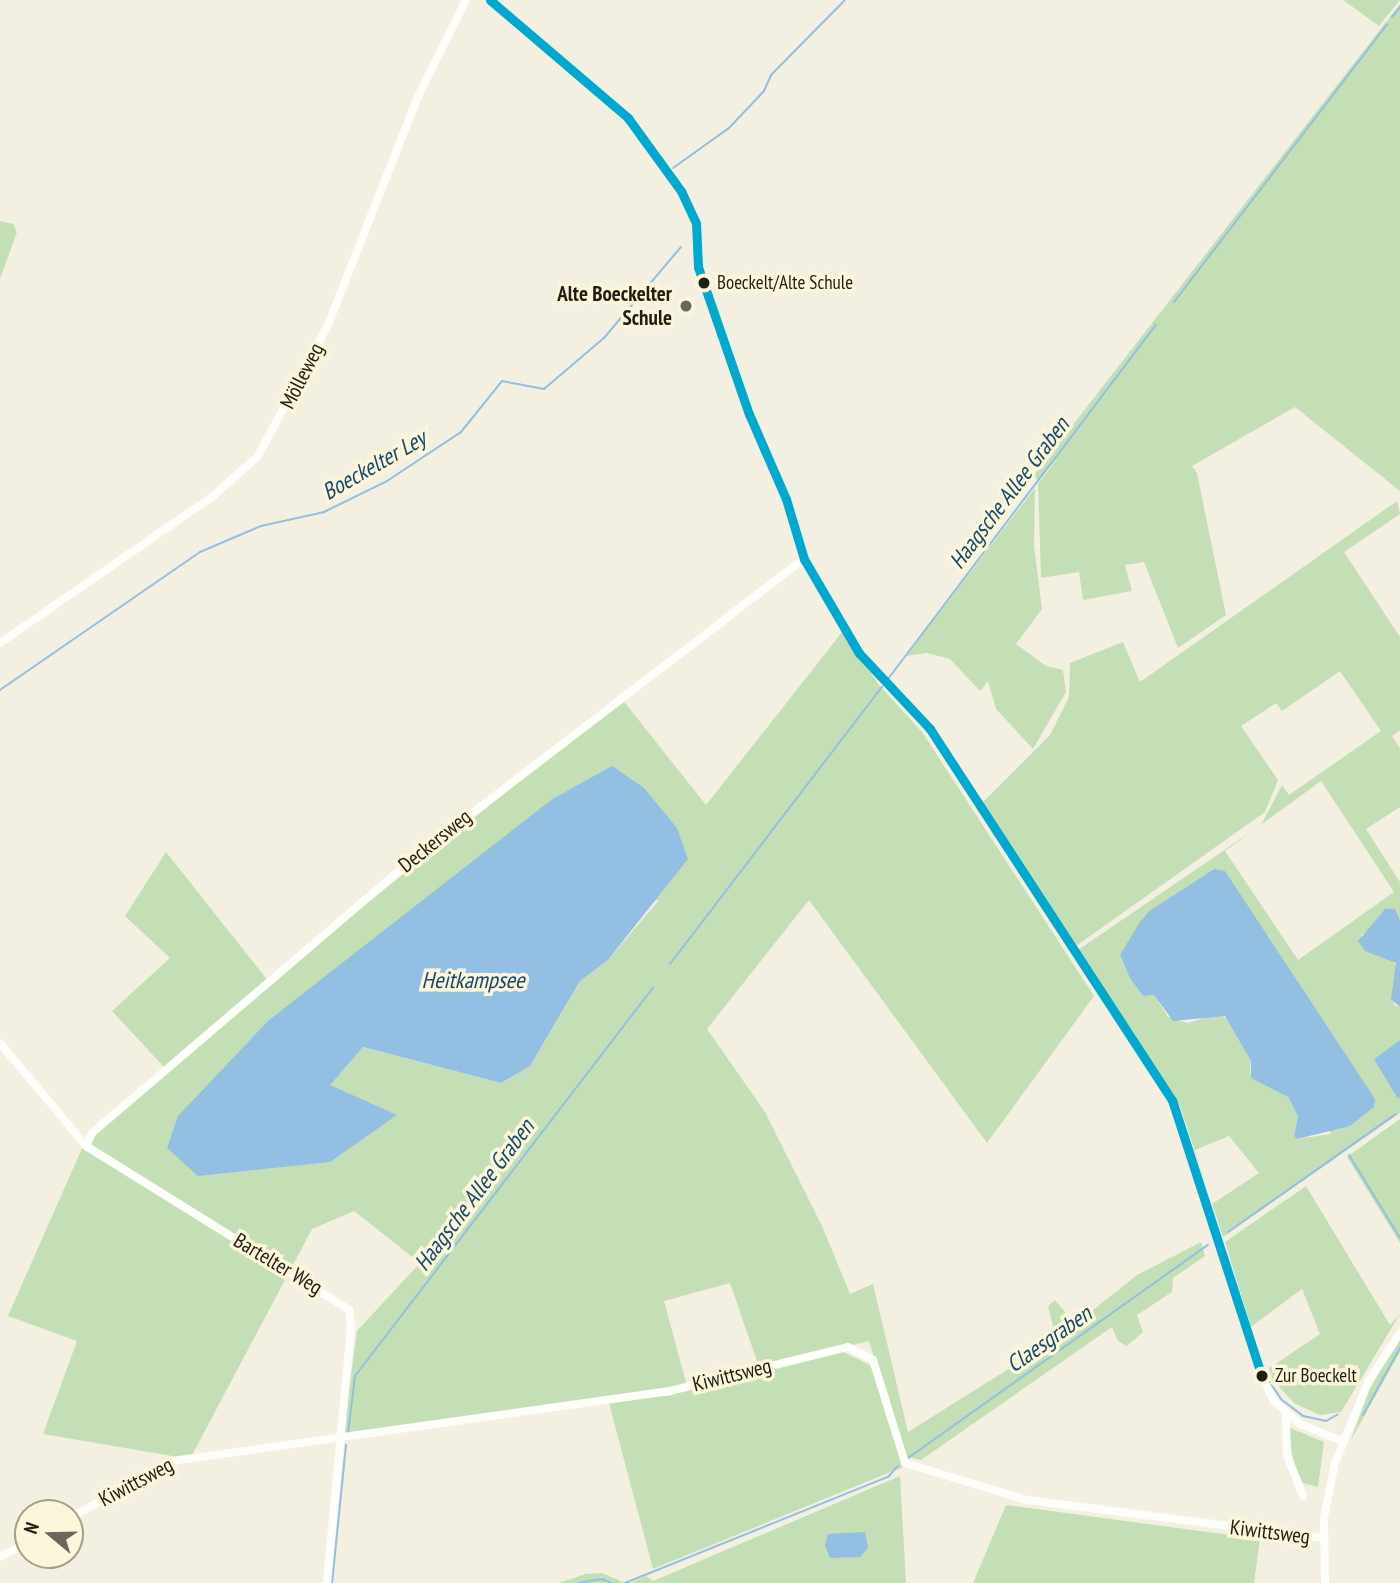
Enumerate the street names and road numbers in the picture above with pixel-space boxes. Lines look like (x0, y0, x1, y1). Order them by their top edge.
street label: Mölleweg (275, 339, 329, 413)
street label: Deckersweg (394, 804, 476, 878)
street label: Bartelter Weg (229, 1228, 327, 1300)
street label: Kiwittsweg (690, 1353, 774, 1397)
street label: Kiwittsweg (95, 1452, 177, 1512)
street label: Kiwittsweg (1229, 1515, 1311, 1549)

